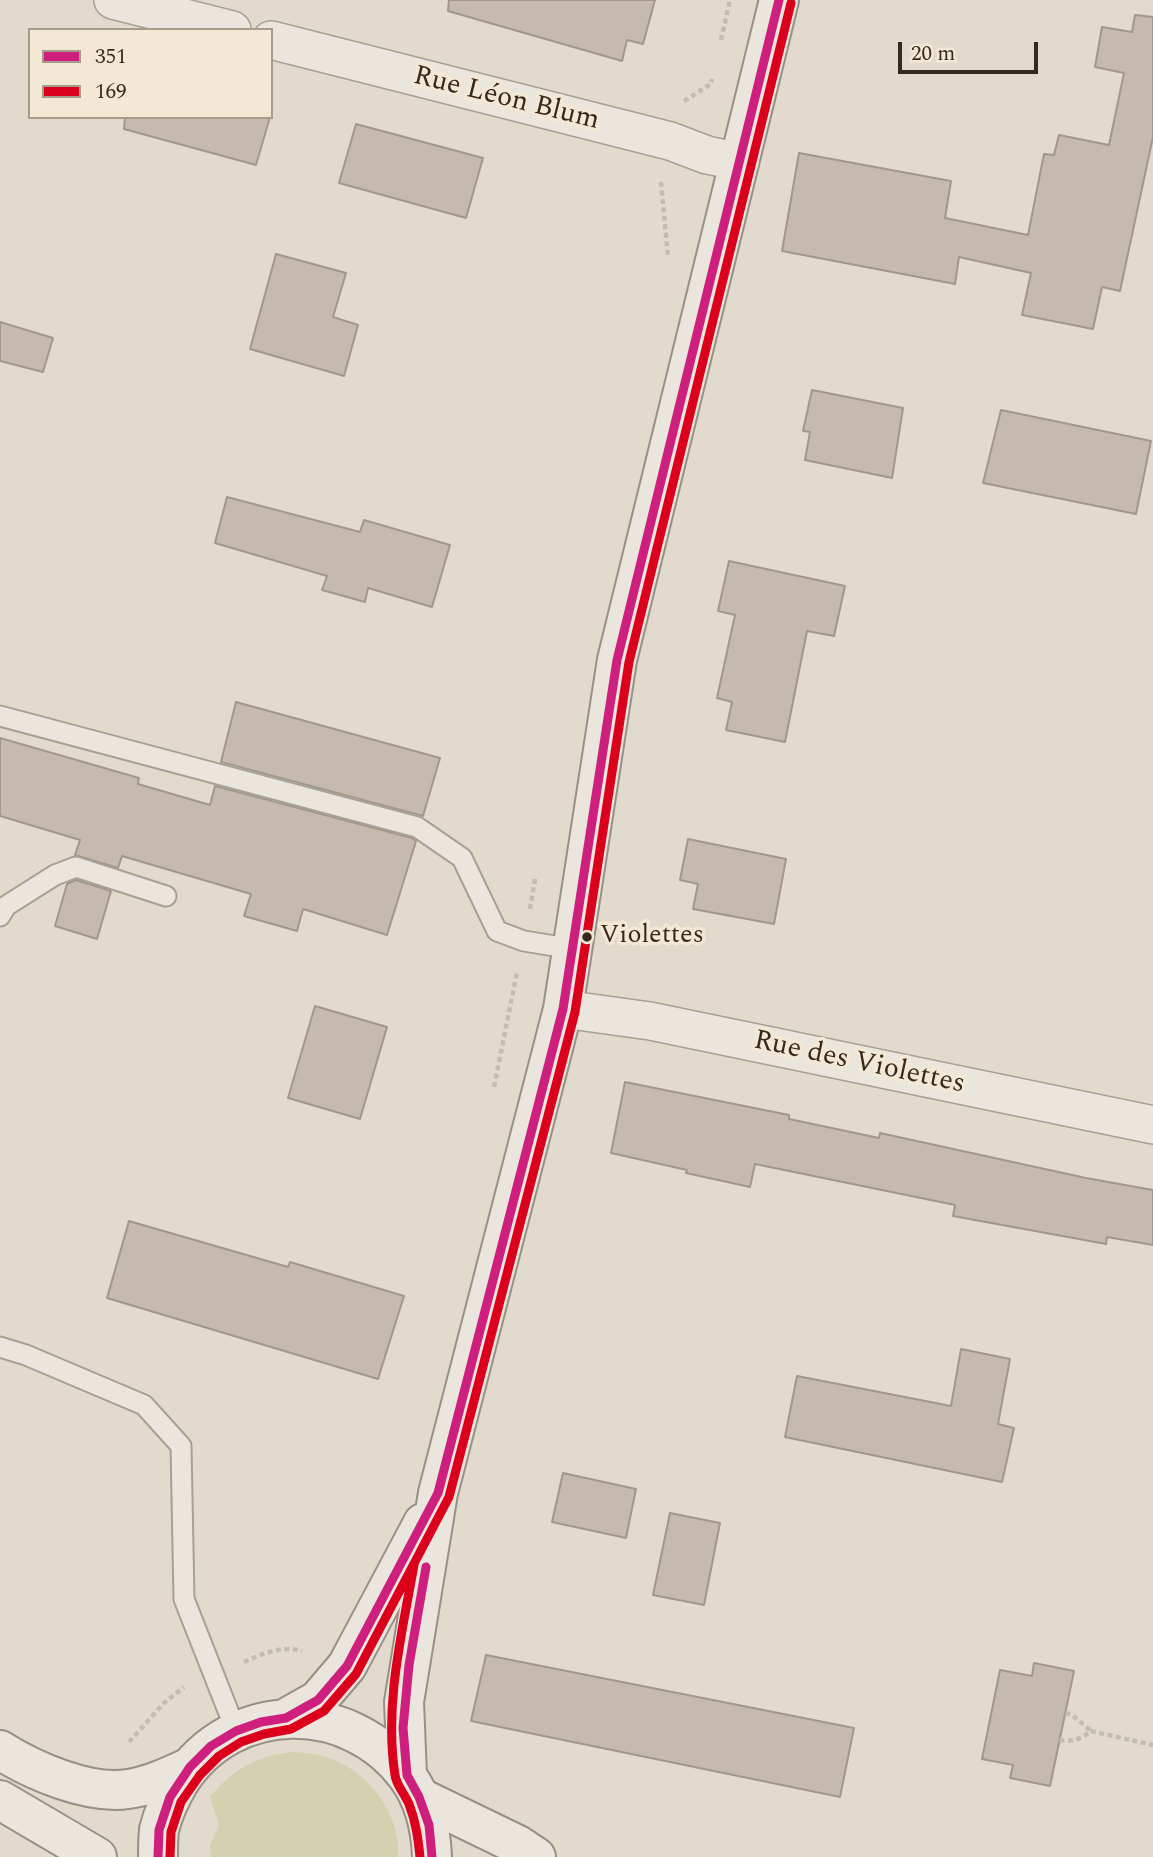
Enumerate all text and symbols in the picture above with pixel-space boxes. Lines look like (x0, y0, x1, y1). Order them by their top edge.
legend (28, 28, 273, 119)
scale bar (901, 28, 1041, 72)
text: 20 m (911, 38, 955, 70)
text: 351 (95, 41, 127, 73)
street label: Rue Léon Blum (409, 61, 603, 139)
text: 169 (95, 76, 127, 108)
place label: Violettes (600, 921, 704, 953)
marker: Violettes (580, 930, 594, 944)
street label: Rue des Violettes (750, 1025, 968, 1103)

